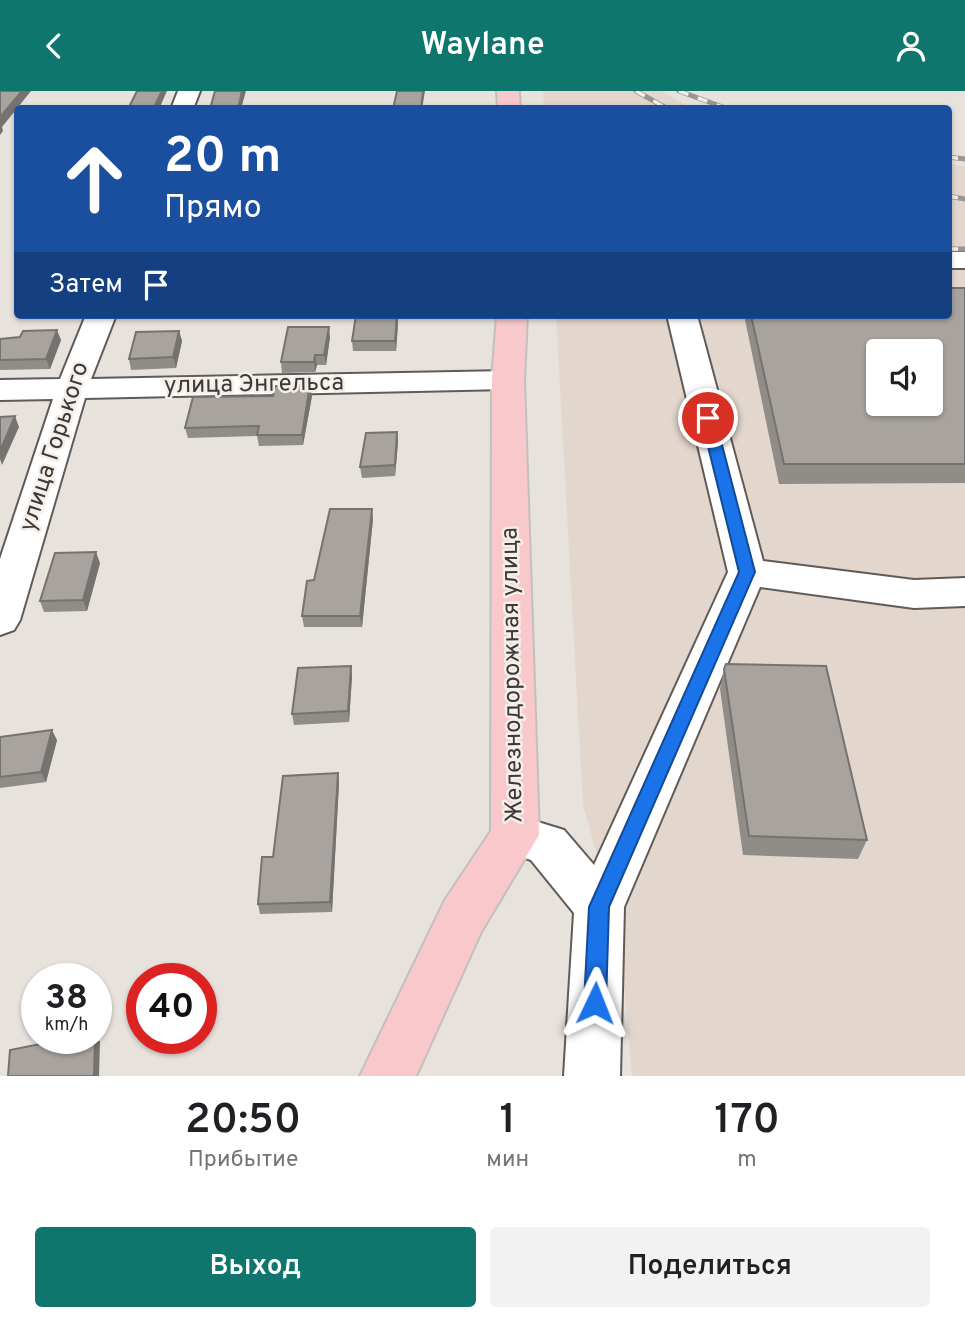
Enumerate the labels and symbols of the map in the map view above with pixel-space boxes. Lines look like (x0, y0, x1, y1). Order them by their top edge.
street label: улица Горького (13, 358, 97, 536)
street label: улица Энгельса (164, 368, 344, 402)
pin (678, 388, 738, 448)
street label: Железнодорожная улица (495, 527, 531, 823)
speed limit sign: 40 (126, 963, 217, 1054)
position arrow (558, 966, 632, 1040)

